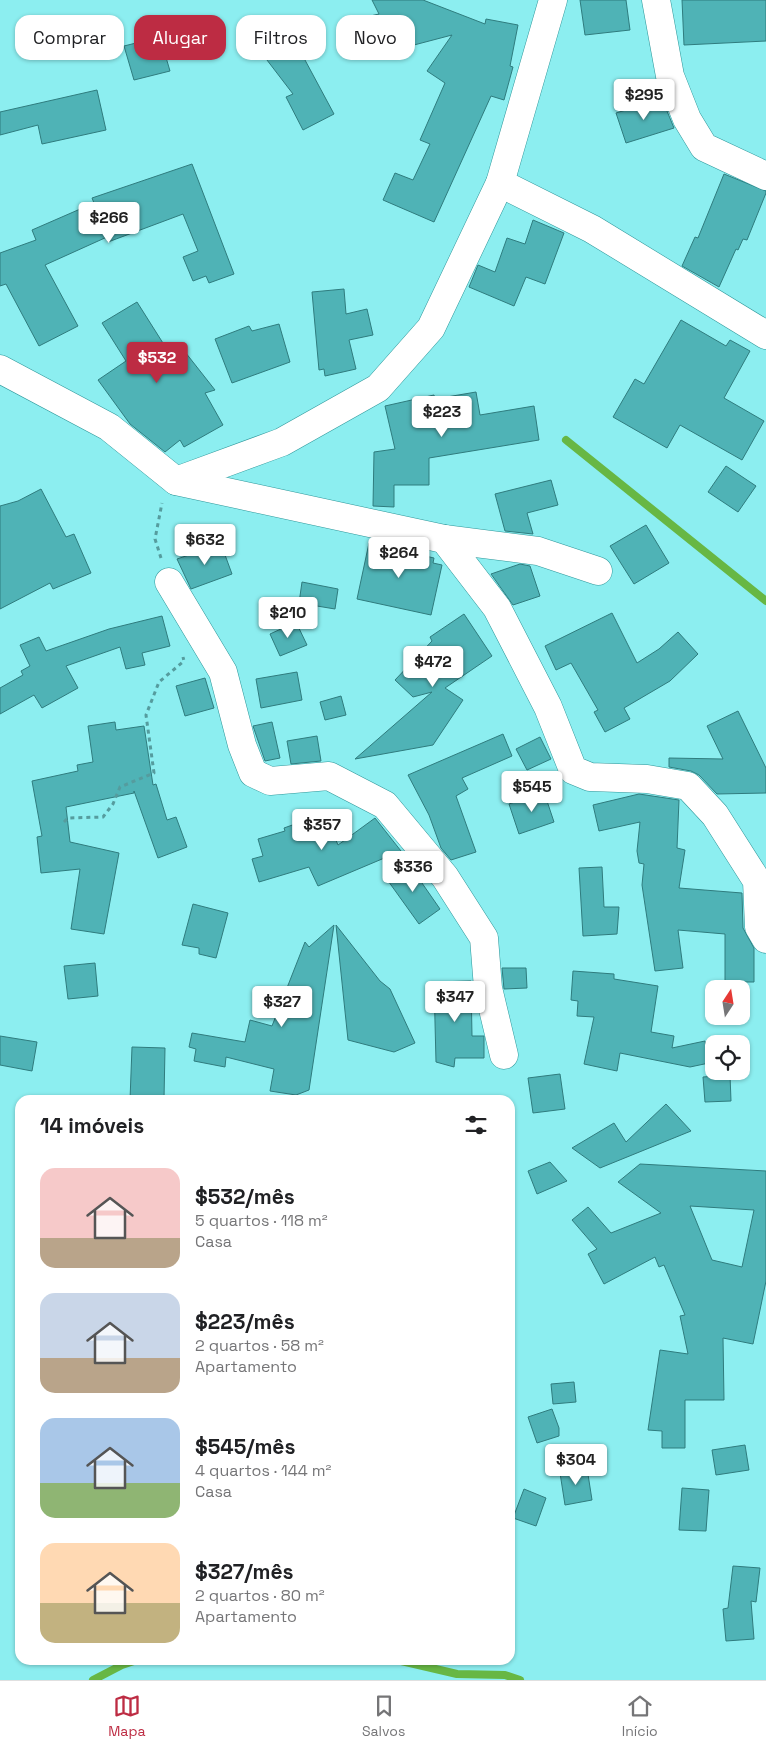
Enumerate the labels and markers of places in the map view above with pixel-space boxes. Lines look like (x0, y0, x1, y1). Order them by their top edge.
pin: $295 (614, 78, 674, 121)
pin: $266 (79, 202, 139, 244)
pin: $532 (127, 342, 187, 384)
pin: $223 (412, 396, 472, 438)
pin: $632 (175, 524, 235, 566)
pin: $264 (369, 536, 429, 579)
pin: $210 (258, 596, 318, 639)
pin: $472 (403, 646, 463, 688)
pin: $545 (502, 770, 562, 813)
pin: $357 (292, 808, 352, 851)
pin: $336 (383, 850, 443, 893)
pin: $347 (425, 980, 485, 1023)
pin: $327 (252, 986, 312, 1028)
pin: $304 (546, 1444, 606, 1486)

